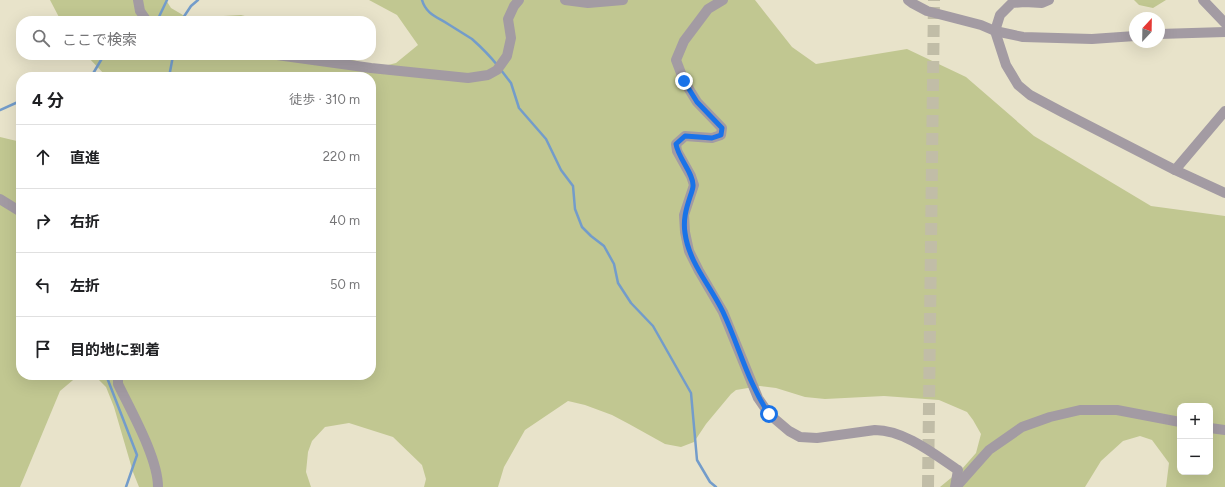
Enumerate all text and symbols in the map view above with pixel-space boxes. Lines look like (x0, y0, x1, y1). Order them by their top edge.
north arrow (1129, 12, 1165, 48)
search box (16, 16, 376, 60)
icon: search (30, 27, 52, 49)
text: ここで検索 (62, 31, 137, 49)
route end (675, 72, 693, 90)
text: 4 分 (32, 90, 64, 110)
text: 徒歩 · 310 m (289, 92, 360, 107)
icon: ahead (32, 146, 54, 168)
text: 直進 (70, 149, 100, 167)
text: 220 m (323, 149, 360, 164)
icon: right (32, 210, 54, 232)
text: 右折 (70, 213, 100, 231)
text: 40 m (329, 213, 360, 228)
icon: left (32, 274, 54, 296)
text: 左折 (70, 277, 100, 295)
text: 50 m (330, 277, 360, 292)
icon: arrive (32, 338, 54, 360)
text: 目的地に到着 (70, 341, 160, 359)
map controls (1177, 403, 1213, 475)
button: + (1177, 403, 1213, 439)
route start (760, 405, 778, 423)
button: − (1177, 439, 1213, 475)

